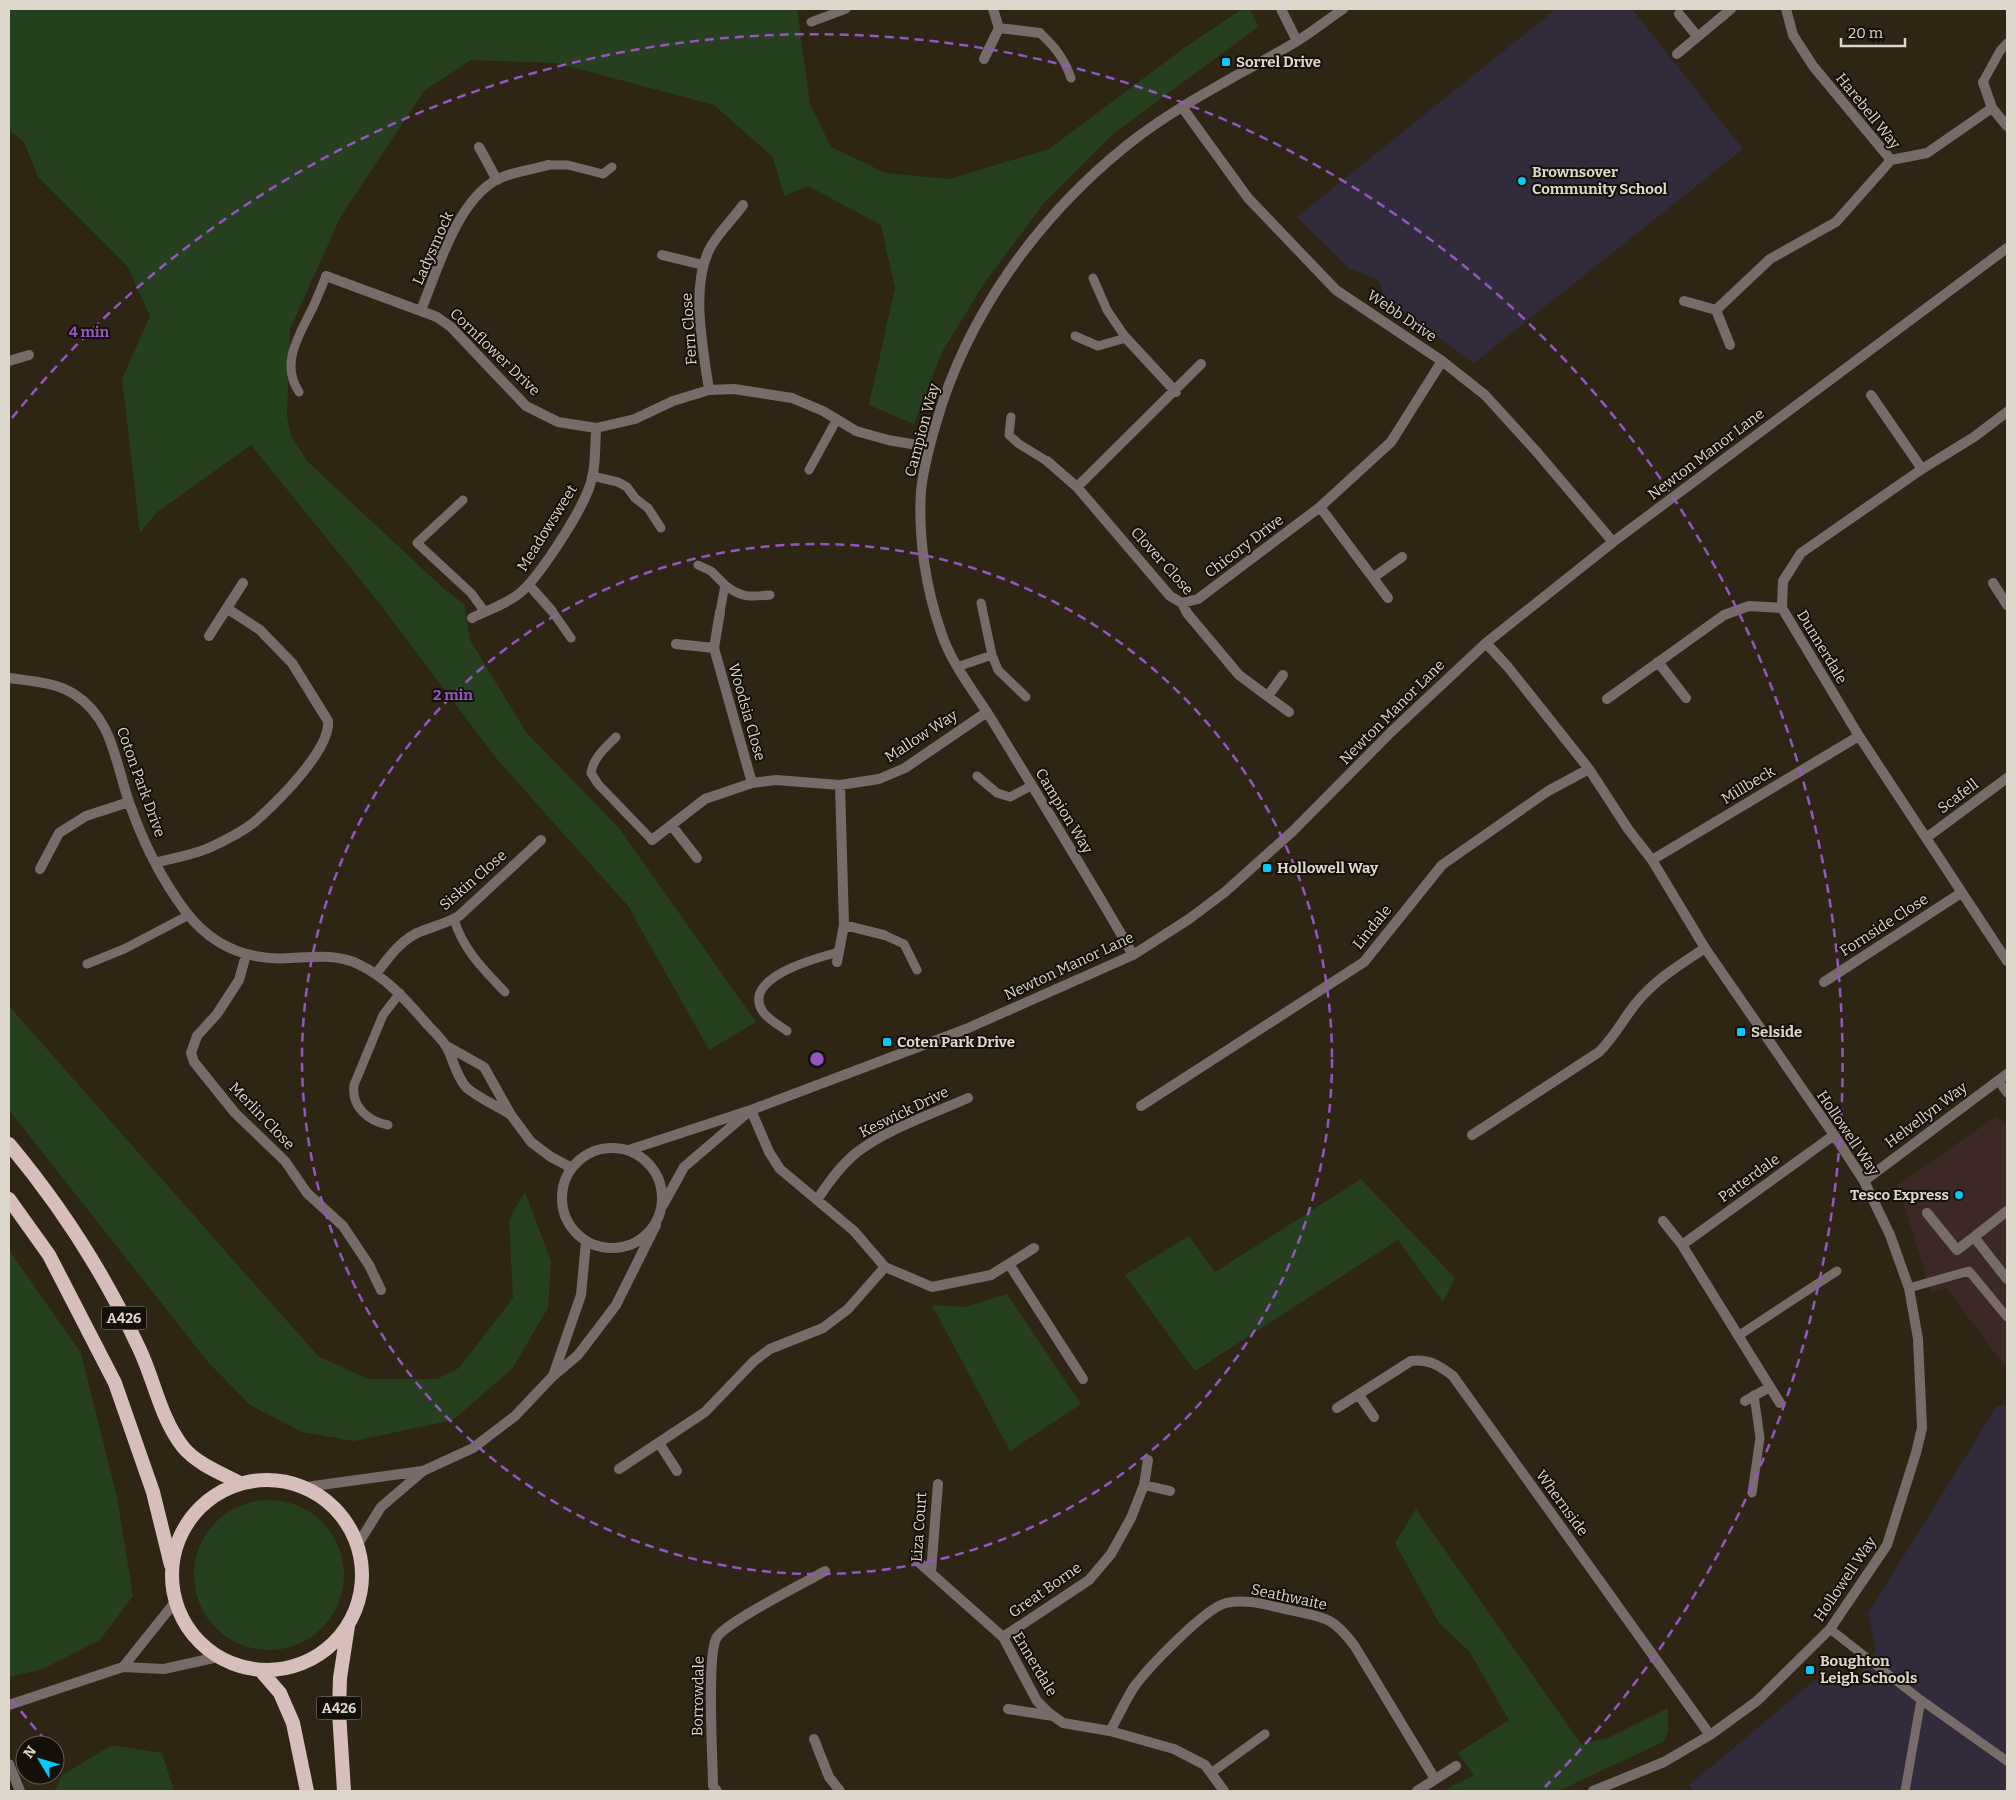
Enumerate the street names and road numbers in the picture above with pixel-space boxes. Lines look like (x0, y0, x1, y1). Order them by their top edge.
street label: Harebell Way (1832, 69, 1904, 153)
street label: Ladysmock (409, 208, 457, 288)
street label: Webb Drive (1364, 286, 1440, 346)
street label: Fern Close (677, 292, 701, 366)
street label: Cornflower Drive (446, 304, 544, 400)
street label: Campion Way (901, 381, 943, 479)
street label: Newton Manor Lane (1644, 404, 1768, 504)
street label: Meadowsweet (513, 481, 581, 575)
street label: Chicory Drive (1201, 511, 1287, 581)
street label: Clover Close (1127, 523, 1197, 599)
street label: Dunnerdale (1793, 607, 1851, 687)
street label: Newton Manor Lane (1336, 656, 1448, 768)
street label: Woodsia Close (724, 661, 770, 763)
street label: Mallow Way (881, 706, 961, 766)
street label: Coton Park Drive (113, 724, 169, 840)
street label: Millbeck (1718, 762, 1778, 808)
street label: Campion Way (1032, 765, 1097, 857)
street label: Scafell (1934, 775, 1982, 817)
street label: Siskin Close (436, 846, 510, 914)
street label: Fornside Close (1836, 890, 1932, 960)
street label: Lindale (1349, 901, 1395, 953)
street label: Newton Manor Lane (1001, 928, 1137, 1004)
street label: Helvellyn Way (1881, 1078, 1971, 1152)
street label: Merlin Close (225, 1079, 299, 1153)
street label: Keswick Drive (856, 1083, 952, 1141)
street label: Hollowell Way (1813, 1087, 1883, 1179)
street label: Patterdale (1715, 1150, 1783, 1206)
road number: A426 (102, 1306, 146, 1330)
street label: Whernside (1532, 1466, 1592, 1540)
street label: Liza Court (908, 1491, 930, 1563)
street label: Hollowell Way (1810, 1533, 1880, 1625)
street label: Great Borne (1005, 1558, 1085, 1622)
street label: Seathwaite (1249, 1580, 1329, 1614)
street label: Ennerdale (1009, 1628, 1061, 1700)
street label: Borrowdale (688, 1656, 708, 1736)
road number: A426 (316, 1696, 362, 1720)

